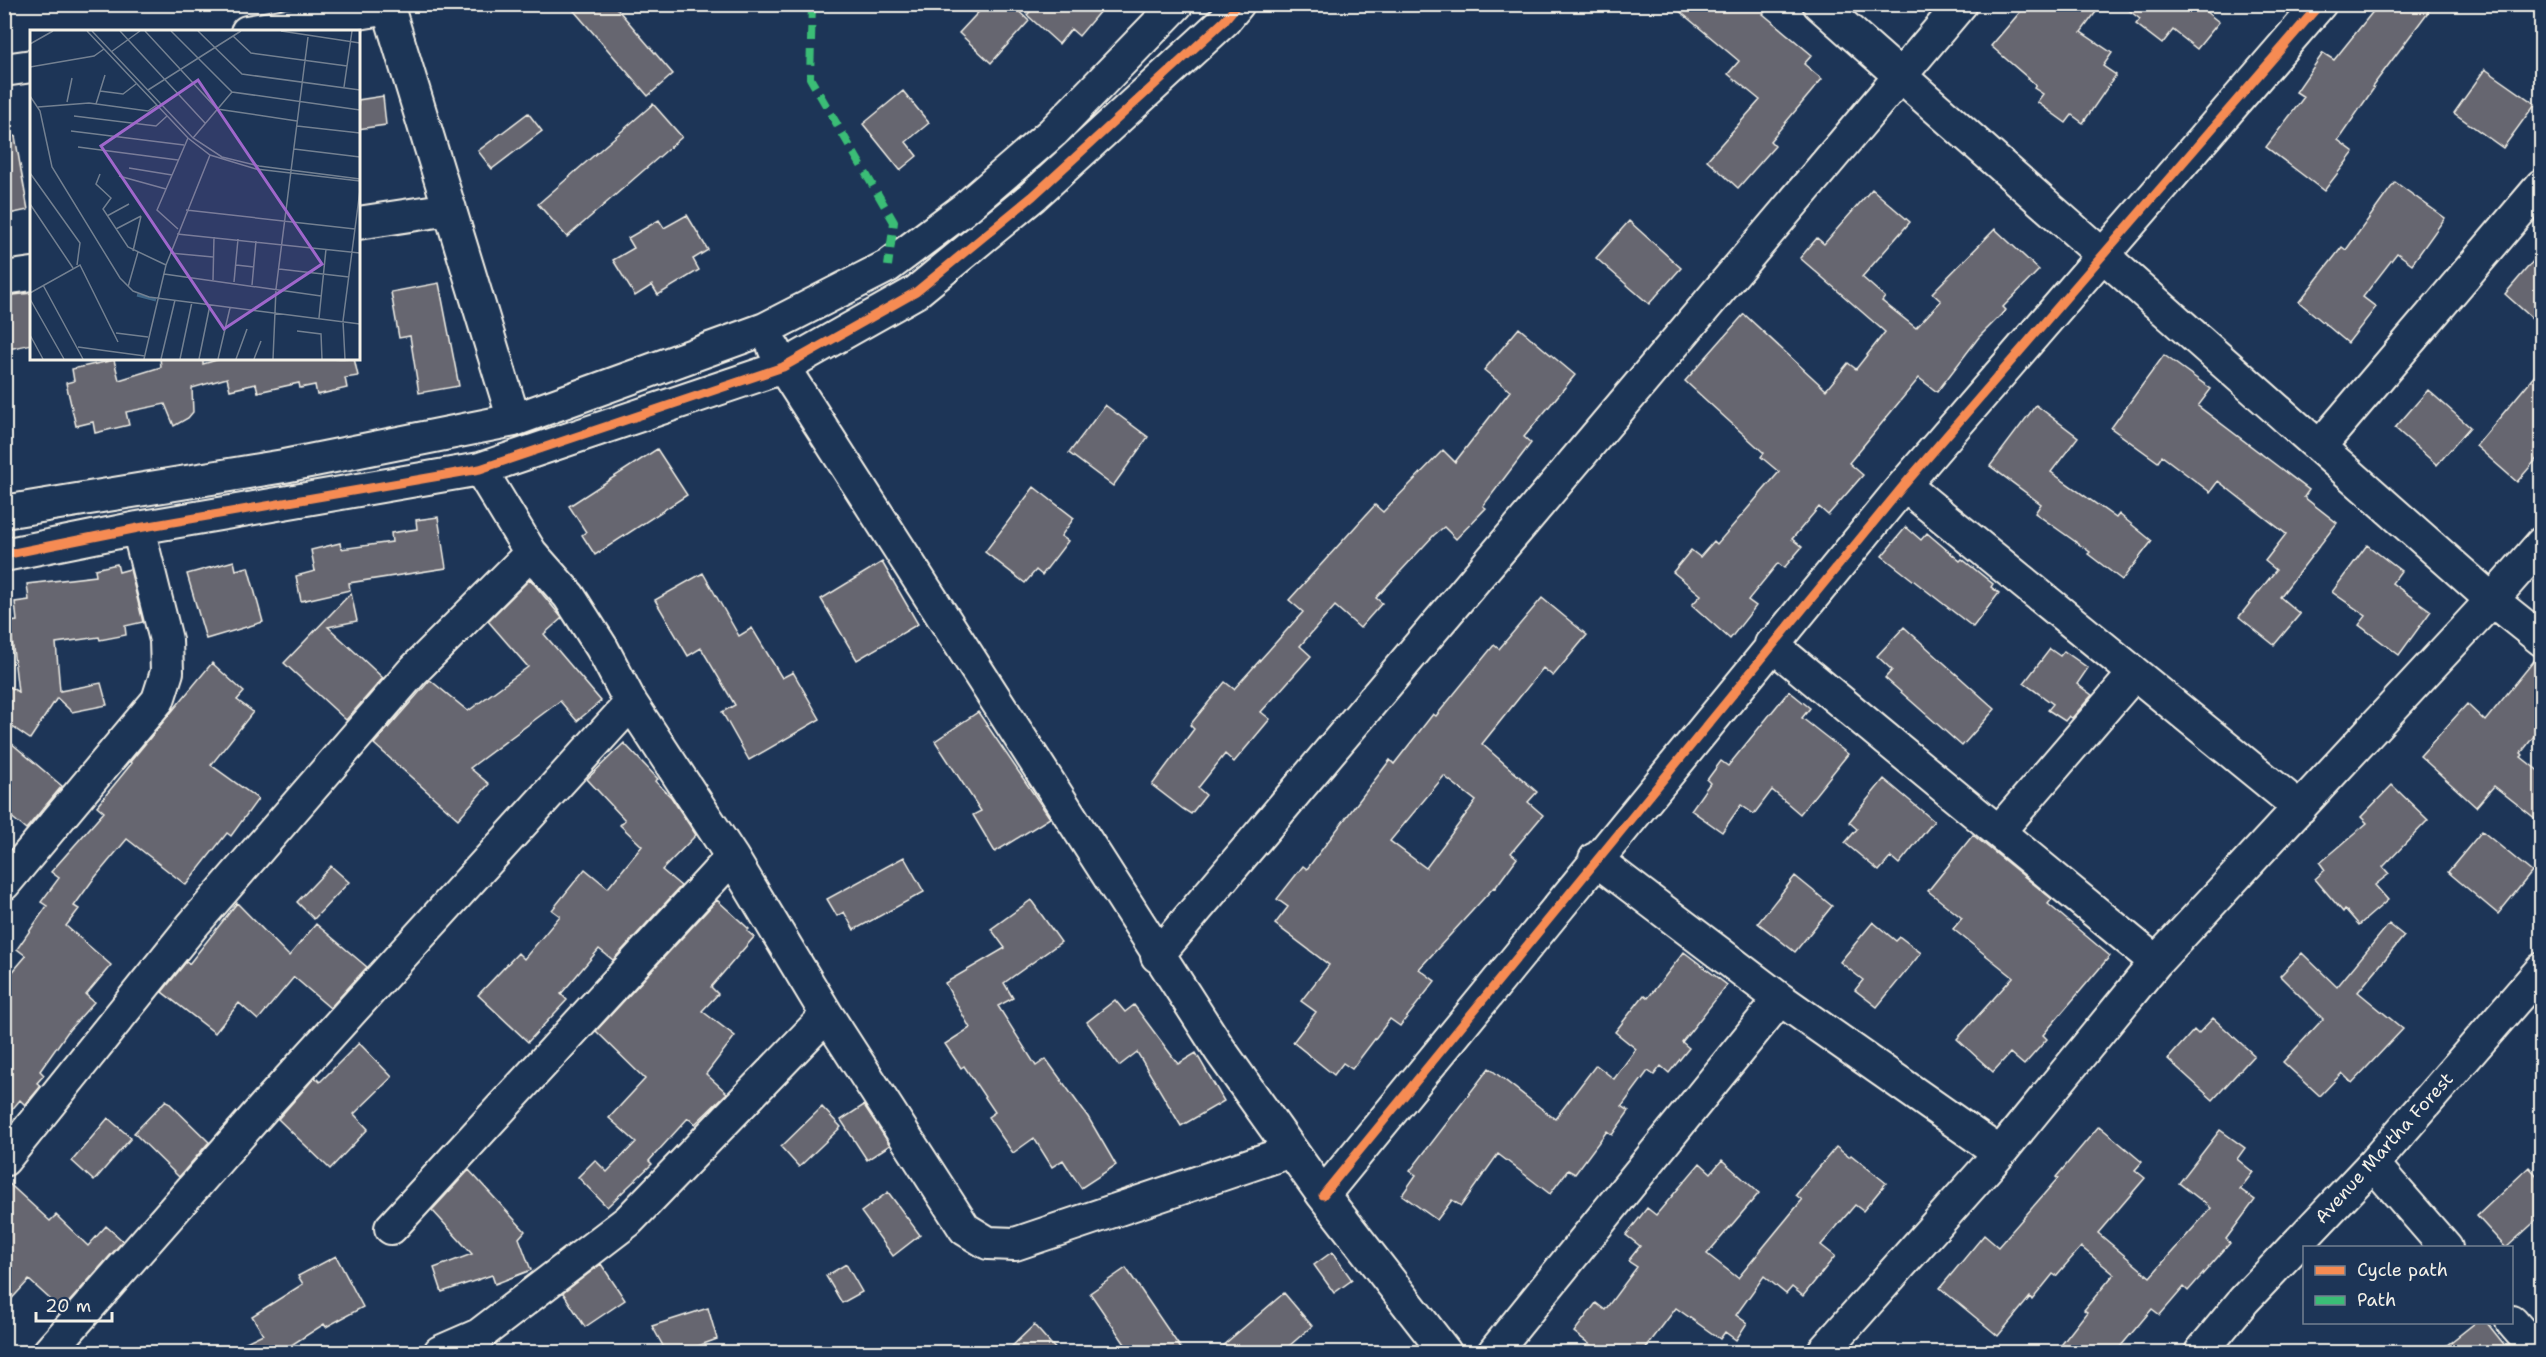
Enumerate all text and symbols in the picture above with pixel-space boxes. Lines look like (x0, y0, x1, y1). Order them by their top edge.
inset map (30, 30, 360, 360)
street label: Avenue Martha Forest (2310, 1067, 2458, 1229)
legend (2303, 1246, 2513, 1324)
text: Cycle path (2357, 1258, 2448, 1282)
scale bar (36, 1285, 112, 1323)
text: Path (2357, 1288, 2396, 1312)
text: 20 m (45, 1294, 91, 1318)

